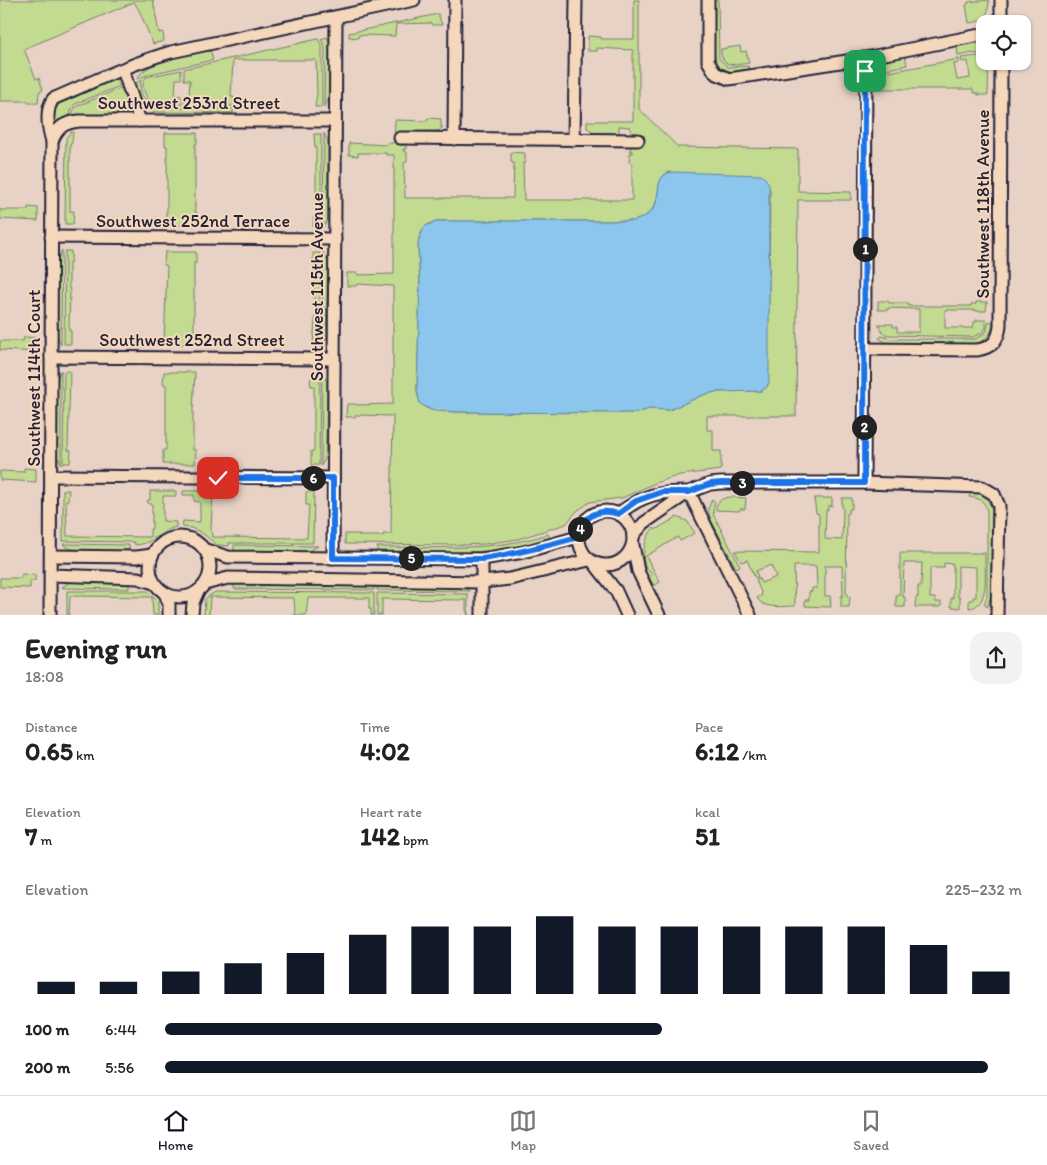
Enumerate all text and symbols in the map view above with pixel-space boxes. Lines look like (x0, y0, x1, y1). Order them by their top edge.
map controls (976, 15, 1031, 70)
button: locate (976, 15, 1031, 70)
pin (844, 50, 886, 92)
icon: arrive (851, 57, 879, 85)
street label: Southwest 253rd Street (98, 92, 281, 114)
street label: Southwest 118th Avenue (972, 109, 994, 299)
street label: Southwest 115th Avenue (306, 193, 328, 381)
street label: Southwest 252nd Terrace (96, 210, 290, 232)
pin: 1 (852, 236, 878, 262)
text: 1 (862, 241, 869, 258)
street label: Southwest 114th Court (23, 289, 45, 467)
street label: Southwest 252nd Street (99, 329, 285, 351)
pin: 2 (852, 414, 876, 440)
text: 2 (861, 419, 868, 436)
pin (197, 457, 239, 499)
icon: check (204, 464, 232, 492)
pin: 6 (300, 466, 326, 490)
text: 6 (310, 470, 317, 487)
pin: 3 (730, 470, 754, 496)
text: 3 (739, 475, 746, 492)
pin: 4 (568, 516, 592, 542)
text: 4 (576, 521, 585, 538)
pin: 5 (398, 546, 424, 570)
text: 5 (408, 550, 415, 567)
text: Evening run (25, 631, 167, 665)
button: share (970, 632, 1022, 684)
text: 18:08 (25, 667, 64, 686)
text: Distance (25, 719, 77, 736)
text: Time (360, 719, 390, 736)
text: Pace (695, 719, 723, 736)
text: 0.65 (25, 736, 73, 766)
text: 4:02 (360, 736, 410, 766)
text: 6:12 (695, 736, 739, 766)
text: km (73, 747, 95, 764)
text: /km (739, 747, 767, 764)
text: Elevation (25, 804, 81, 821)
text: Heart rate (360, 804, 422, 821)
text: kcal (695, 804, 720, 821)
text: 7 (25, 821, 37, 851)
text: 142 (360, 821, 400, 851)
text: 51 (695, 821, 720, 851)
text: m (37, 832, 52, 849)
text: bpm (400, 832, 429, 849)
text: Elevation (25, 880, 89, 899)
text: 225–232 m (945, 880, 1022, 899)
text: 100 m (25, 1020, 69, 1039)
text: 6:44 (105, 1020, 137, 1039)
text: 200 m (25, 1058, 70, 1077)
text: 5:56 (105, 1058, 134, 1077)
tab: Home (158, 1107, 193, 1154)
tab: Map (509, 1107, 537, 1154)
tab: Saved (853, 1107, 889, 1154)

